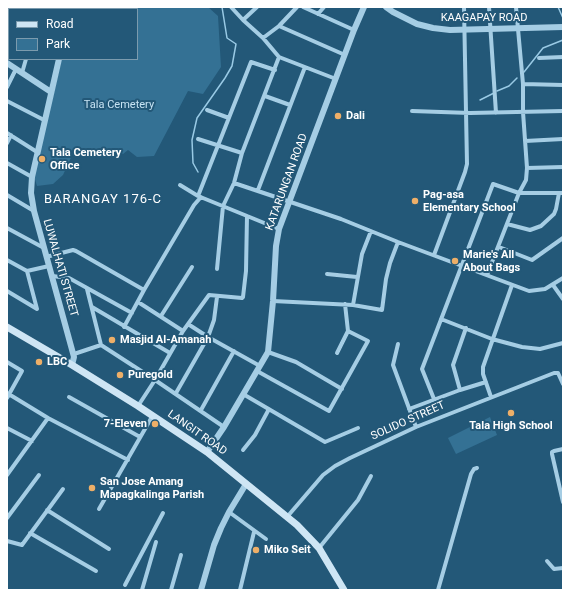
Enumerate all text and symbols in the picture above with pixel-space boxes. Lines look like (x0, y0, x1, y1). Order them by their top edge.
legend (8, 8, 138, 60)
street label: KAAGAPAY ROAD (441, 11, 527, 25)
text: Road (46, 17, 74, 31)
text: Park (46, 37, 70, 51)
park label: Tala Cemetery (84, 98, 154, 112)
place label: Dali (346, 109, 365, 123)
marker: Dali (333, 111, 343, 121)
street label: KATARUNGAN ROAD (263, 132, 311, 232)
place label: Tala Cemetery Office (50, 146, 121, 172)
marker: Tala Cemetery Office (37, 154, 47, 164)
place label: Pag-asa Elementary School (423, 188, 516, 214)
district label: BARANGAY 176-C (44, 192, 162, 208)
marker: Pag-asa Elementary School (410, 196, 420, 206)
street label: LUWALHATI STREET (40, 218, 80, 318)
place label: Marie's All About Bags (463, 248, 520, 274)
marker: Marie's All About Bags (450, 256, 460, 266)
place label: Masjid Al-Amanah (120, 333, 211, 347)
marker: Masjid Al-Amanah (107, 335, 117, 345)
place label: LBC (47, 355, 67, 369)
marker: LBC (34, 357, 44, 367)
place label: Puregold (128, 368, 173, 382)
marker: Puregold (115, 370, 125, 380)
street label: SOLIDO STREET (369, 399, 447, 443)
street label: LANGIT ROAD (165, 408, 229, 458)
marker: Tala High School (506, 408, 516, 418)
place label: 7-Eleven (104, 417, 147, 431)
marker: 7-Eleven (150, 419, 160, 429)
place label: Tala High School (469, 419, 553, 433)
place label: San Jose Amang Mapagkalinga Parish (100, 475, 204, 501)
marker: San Jose Amang Mapagkalinga Parish (87, 483, 97, 493)
place label: Miko Seit (264, 543, 311, 557)
marker: Miko Seit (251, 545, 261, 555)

